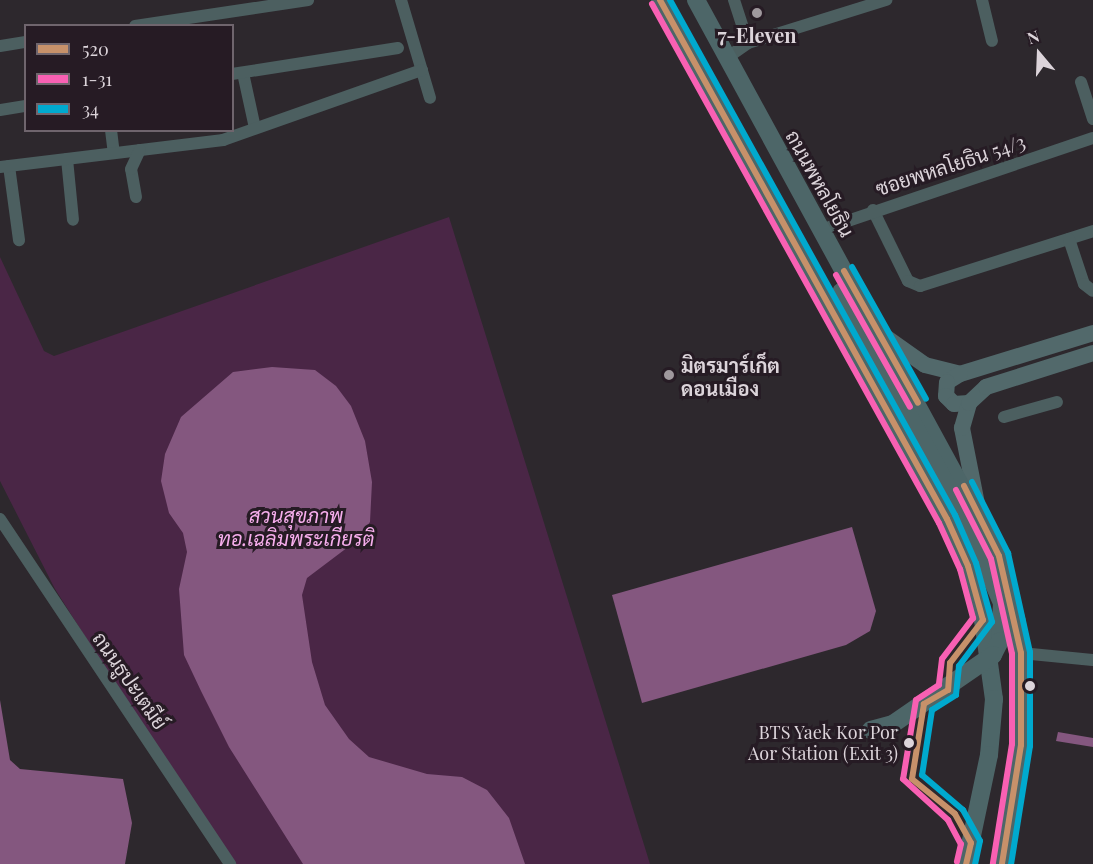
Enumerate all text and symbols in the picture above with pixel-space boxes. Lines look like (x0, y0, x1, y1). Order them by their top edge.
marker: 7-Eleven (750, 6, 764, 20)
place label: 7-Eleven (717, 22, 797, 46)
legend (24, 24, 234, 132)
north arrow (1009, 24, 1069, 84)
text: N (1024, 25, 1042, 48)
text: 520 (82, 37, 109, 61)
text: 1-31 (82, 67, 112, 91)
text: 34 (82, 97, 99, 121)
street label: ถนนพหลโยธิน (782, 125, 860, 241)
street label: ซอยพหลโยธิน 54/3 (872, 128, 1028, 200)
place label: มิตรมาร์เก็ต ดอนเมือง (681, 352, 780, 399)
marker: มิตรมาร์เก็ต ดอนเมือง (662, 368, 676, 382)
park label: สวนสุขภาพ ทอ.เฉลิมพระเกียรติ (218, 503, 374, 550)
street label: ถนนธูปะเตมีย์ (89, 627, 173, 733)
unlabelled marker (1024, 680, 1036, 692)
place label: BTS Yaek Kor Por Aor Station (Exit 3) (747, 722, 898, 764)
marker: BTS Yaek Kor Por Aor Station (Exit 3) (903, 737, 915, 749)

